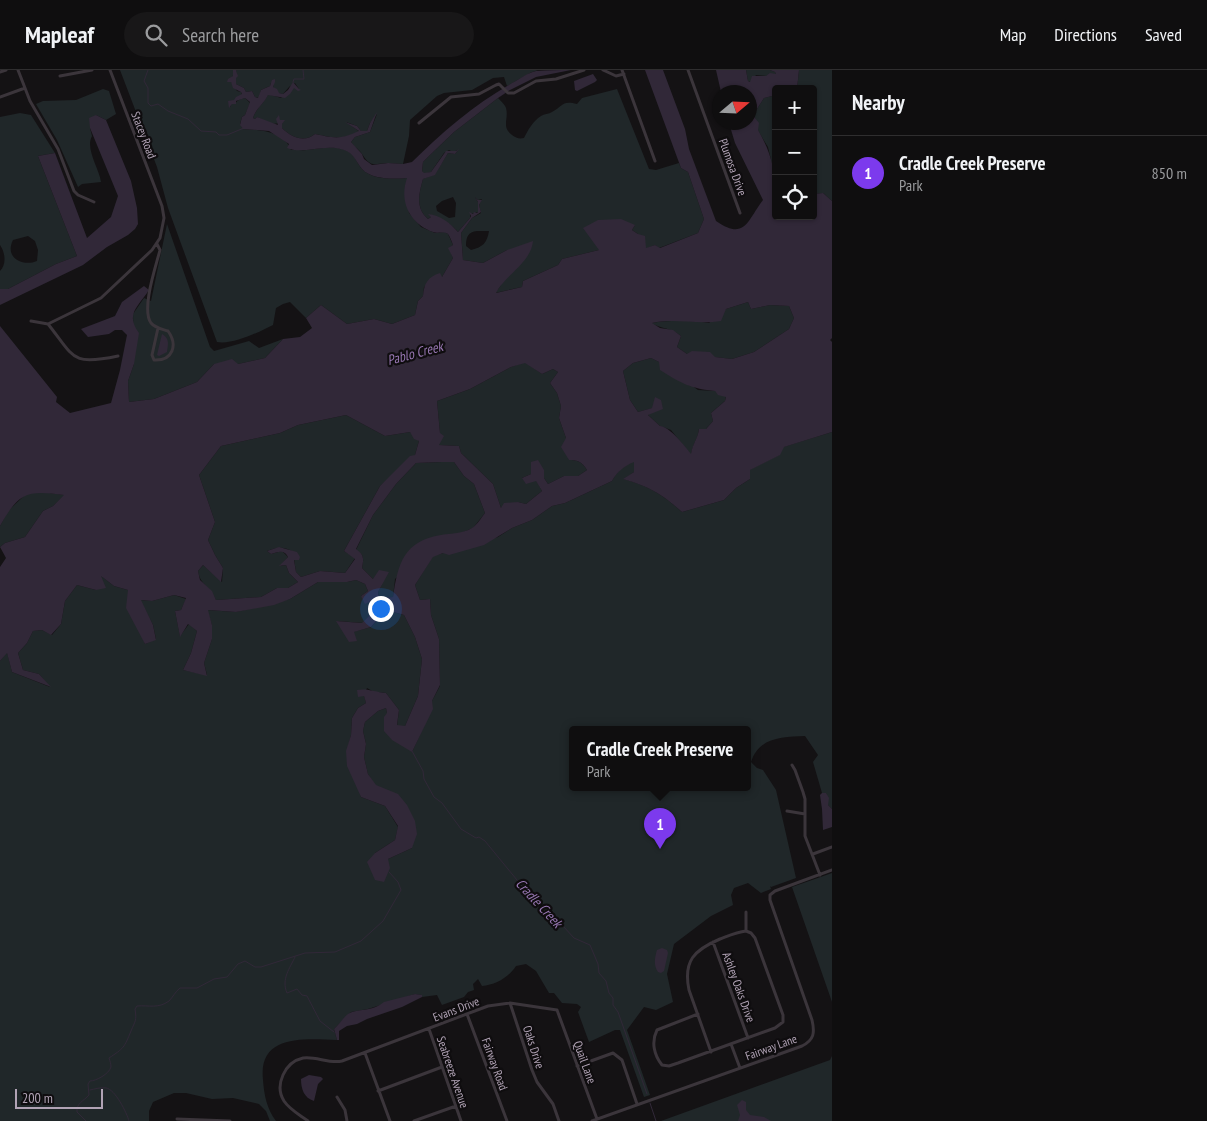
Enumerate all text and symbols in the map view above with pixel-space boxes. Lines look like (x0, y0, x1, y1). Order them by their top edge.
search box (124, 12, 474, 57)
text: Mapleaf (25, 19, 94, 50)
icon: search (142, 21, 170, 49)
text: Search here (182, 23, 259, 47)
text: Map (1000, 23, 1026, 46)
text: Directions (1054, 23, 1117, 46)
text: Saved (1145, 23, 1182, 46)
north arrow (712, 85, 757, 130)
map controls (772, 85, 817, 220)
button: + (772, 85, 817, 130)
text: Nearby (852, 89, 905, 116)
street label: Stacey Road (128, 109, 160, 161)
button: − (772, 130, 817, 175)
street label: Plumosa Drive (716, 136, 750, 198)
text: Cradle Creek Preserve (899, 151, 1046, 175)
text: 1 (864, 163, 872, 183)
text: 850 m (1152, 163, 1187, 183)
button: locate (772, 175, 817, 220)
text: Park (899, 175, 923, 195)
water label: Pablo Creek (385, 337, 446, 369)
your location (368, 596, 394, 622)
popup (569, 726, 751, 791)
text: Cradle Creek Preserve (587, 737, 733, 761)
text: Park (587, 761, 610, 781)
pin: 1 (644, 808, 676, 849)
water label: Cradle Creek (512, 875, 567, 932)
street label: Ashley Oaks Drive (719, 950, 759, 1024)
street label: Evans Drive (431, 993, 481, 1025)
street label: Oaks Drive (520, 1024, 548, 1070)
street label: Fairway Lane (743, 1031, 799, 1063)
street label: Seabreeze Avenue (434, 1034, 472, 1110)
street label: Fairway Road (479, 1036, 511, 1092)
street label: Quail Lane (570, 1039, 600, 1085)
scale bar (15, 1086, 102, 1109)
text: 200 m (22, 1089, 53, 1107)

